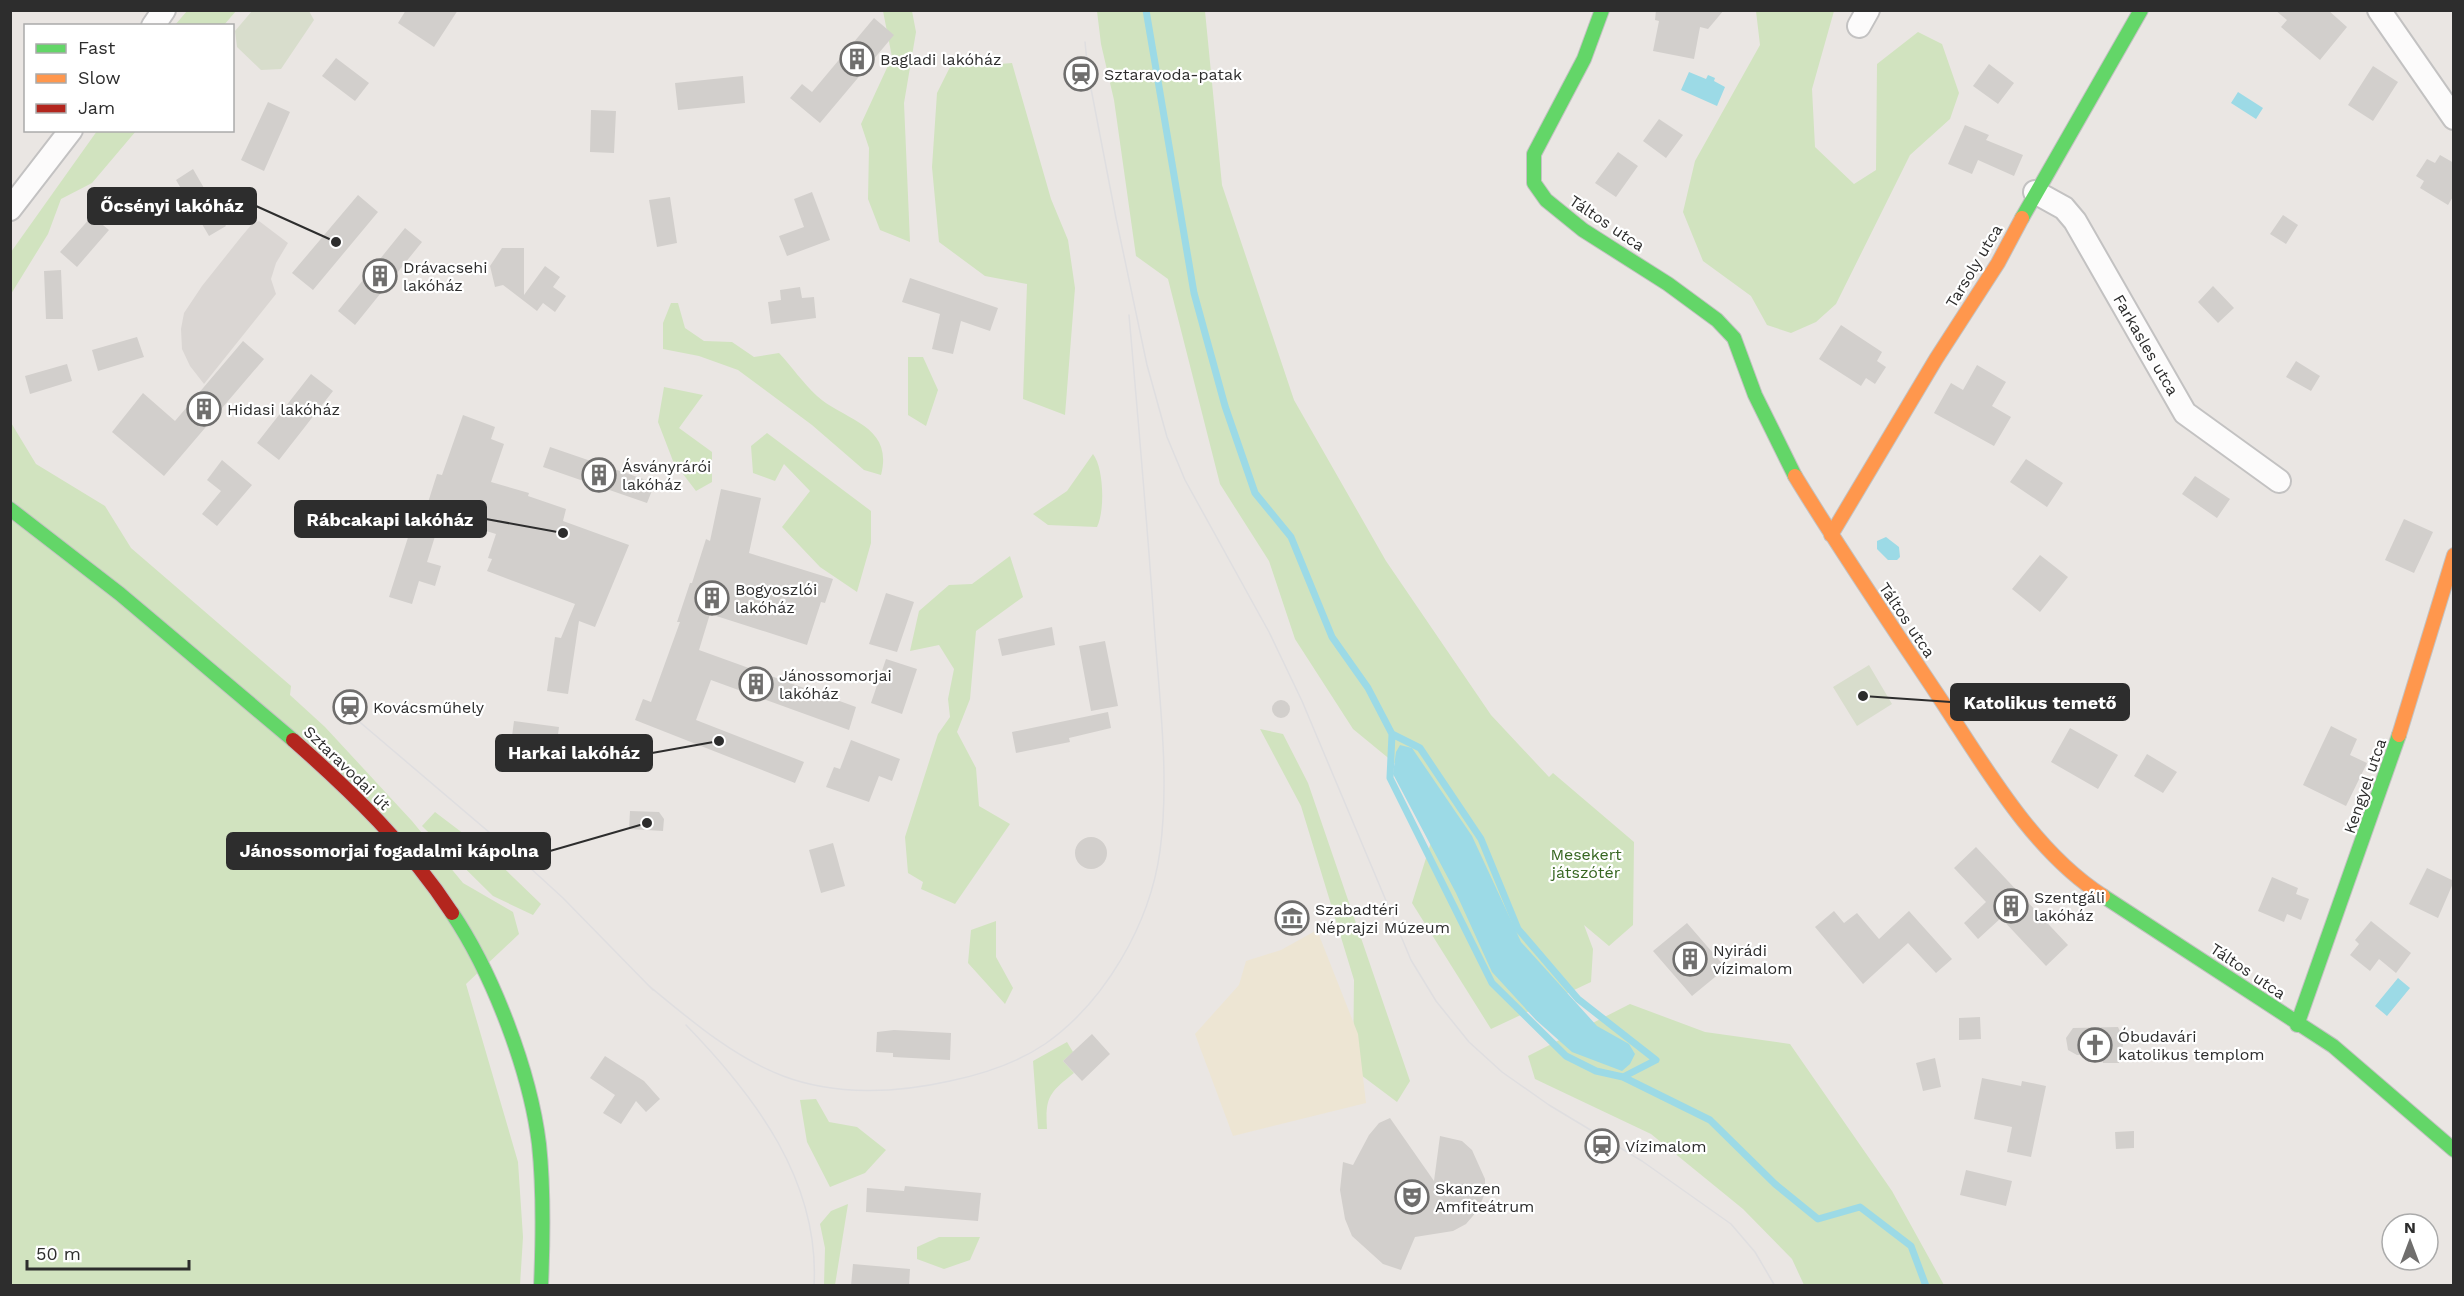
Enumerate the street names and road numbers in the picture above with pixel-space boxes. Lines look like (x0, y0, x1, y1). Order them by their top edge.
street label: Táltos utca (1566, 191, 1648, 255)
street label: Tarsoly utca (1942, 221, 2006, 311)
street label: Farkasles utca (2109, 291, 2183, 399)
street label: Táltos utca (1875, 579, 1939, 661)
street label: Sztaravodai út (300, 722, 394, 814)
street label: Kengyel utca (2340, 736, 2390, 836)
street label: Táltos utca (2207, 939, 2289, 1003)

